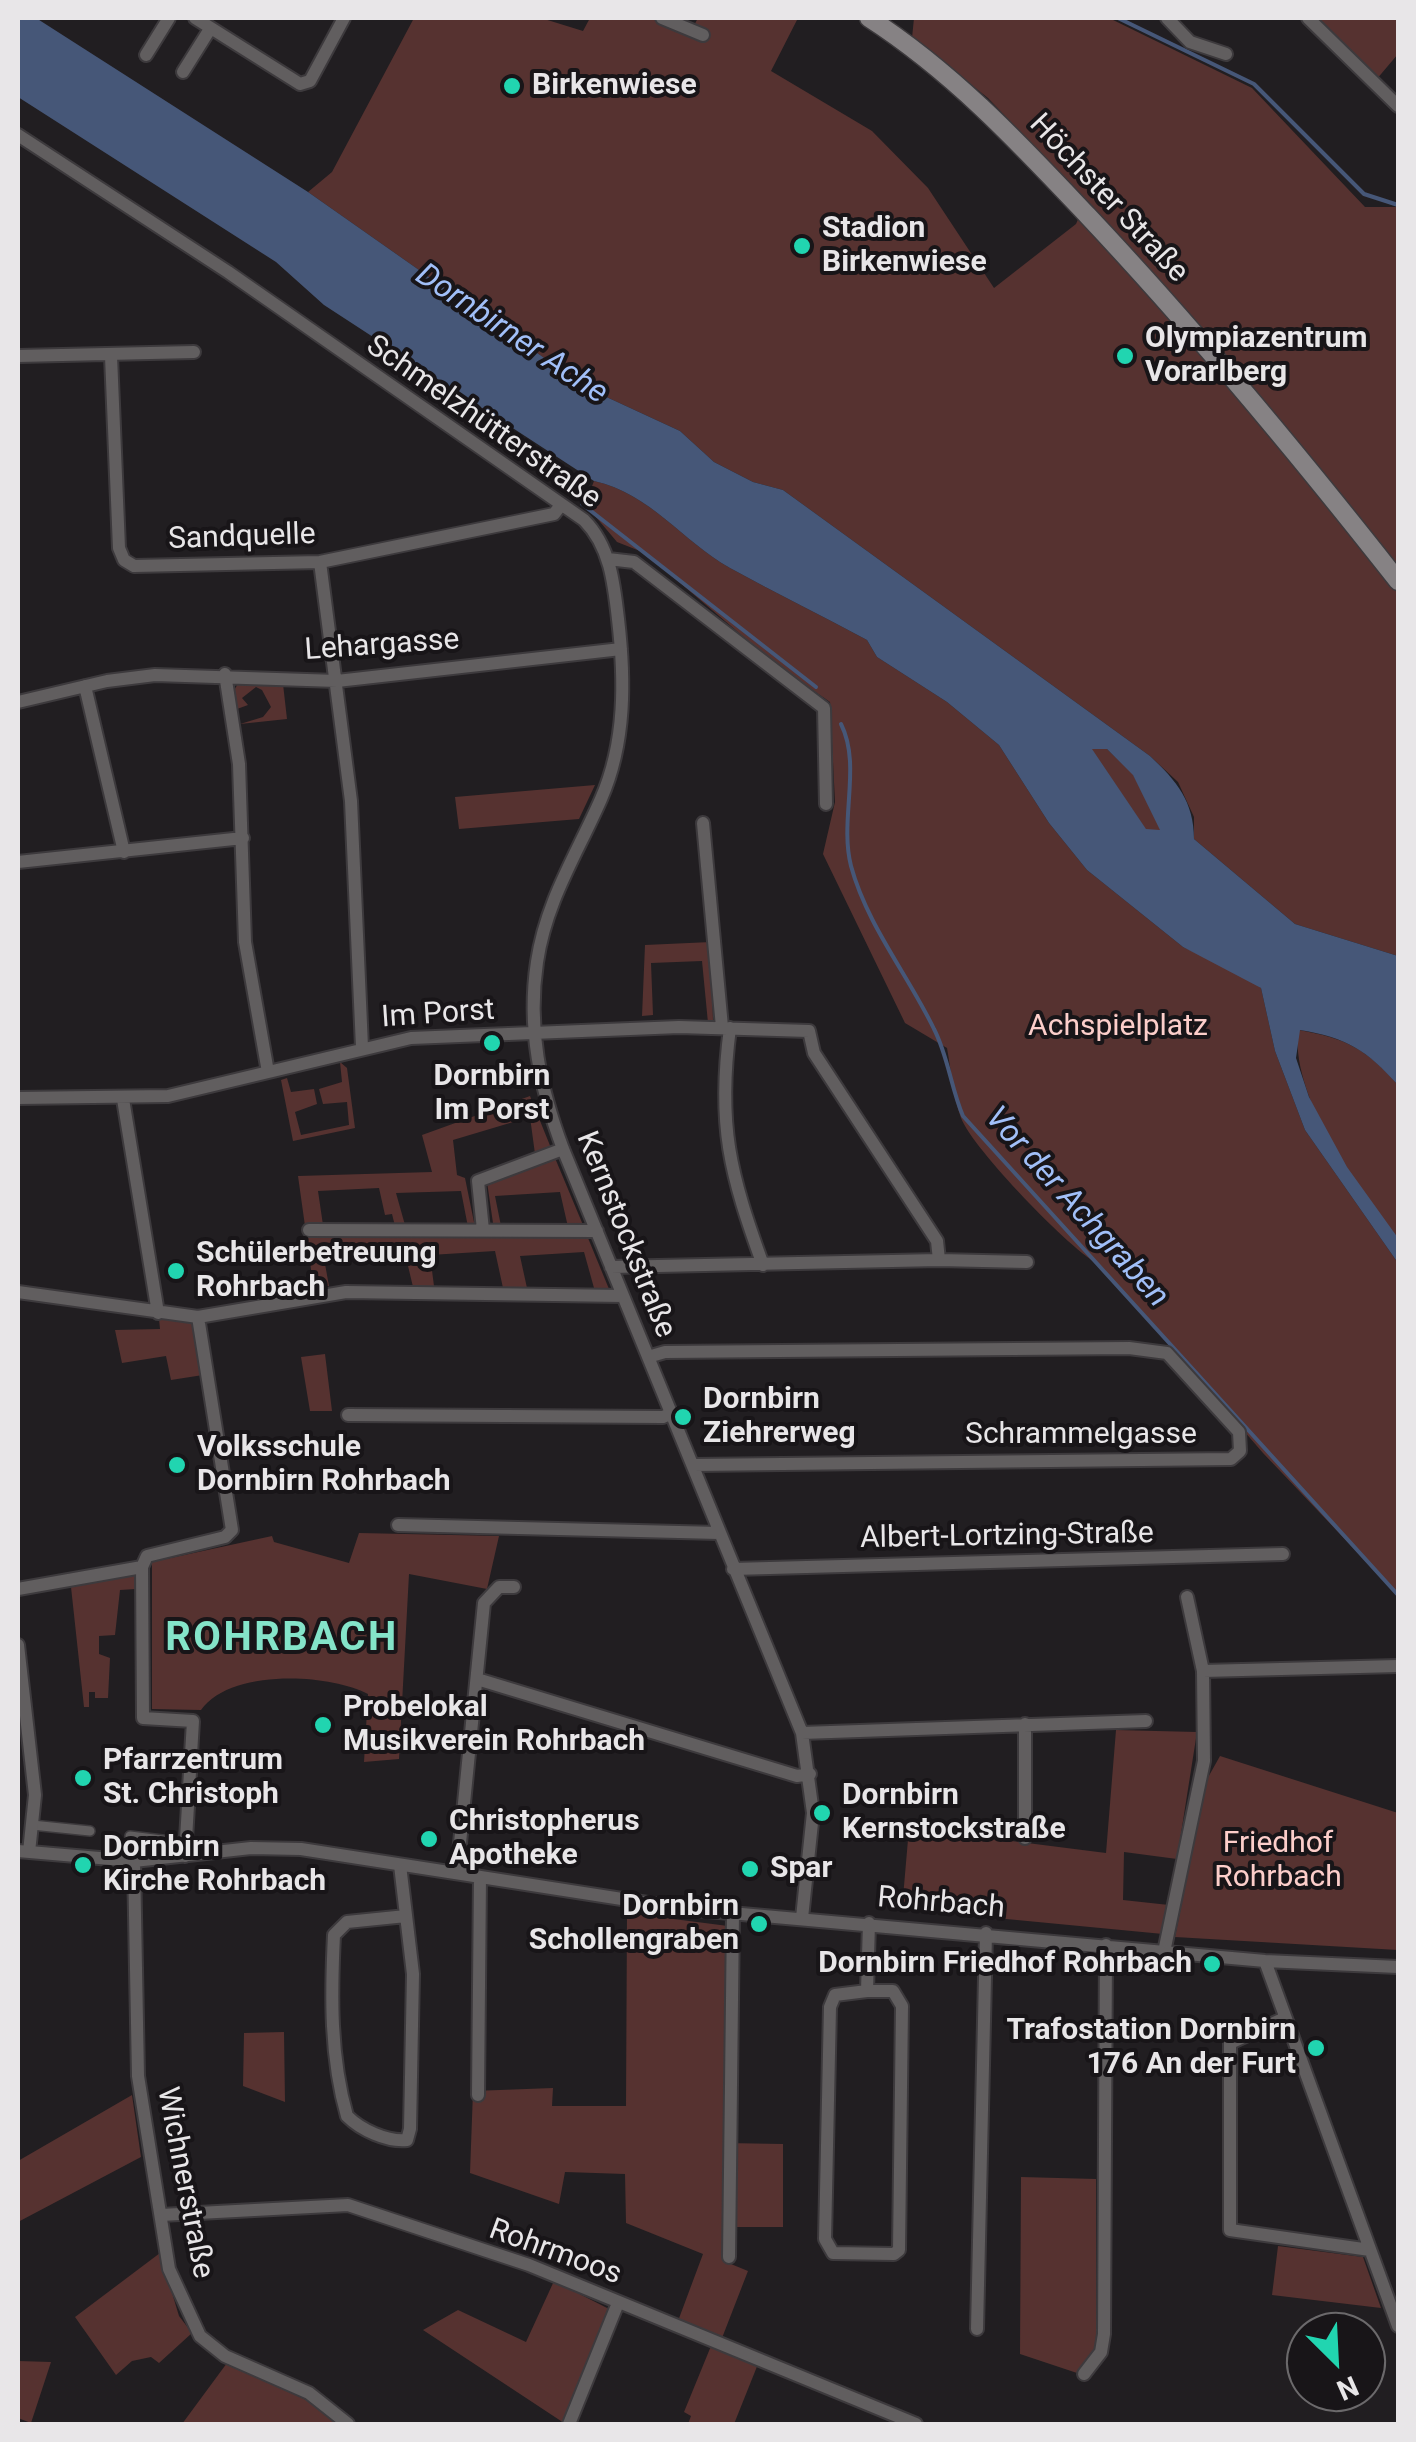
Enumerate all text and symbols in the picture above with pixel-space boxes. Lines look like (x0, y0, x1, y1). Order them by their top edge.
place label: Birkenwiese (532, 68, 697, 104)
marker: Birkenwiese (501, 75, 523, 97)
street label: Höchster Straße (1021, 107, 1195, 291)
place label: Stadion Birkenwiese (822, 211, 987, 282)
marker: Stadion Birkenwiese (791, 235, 813, 257)
water label: Dornbirner Ache (408, 257, 614, 413)
place label: Olympiazentrum Vorarlberg (1145, 321, 1368, 392)
street label: Schmelzhütterstraße (359, 328, 607, 518)
marker: Olympiazentrum Vorarlberg (1114, 345, 1136, 367)
street label: Sandquelle (168, 517, 316, 559)
street label: Lehargasse (304, 623, 460, 669)
street label: Im Porst (380, 993, 496, 1037)
park label: Achspielplatz (1028, 1009, 1208, 1045)
marker: Dornbirn Im Porst (481, 1032, 503, 1054)
place label: Dornbirn Im Porst (434, 1059, 550, 1130)
water label: Vor der Achgraben (976, 1100, 1176, 1316)
street label: Kernstockstraße (567, 1127, 683, 1343)
place label: Schülerbetreuung Rohrbach (196, 1236, 437, 1306)
marker: Schülerbetreuung Rohrbach (165, 1260, 187, 1282)
place label: Dornbirn Ziehrerweg (703, 1382, 856, 1452)
marker: Dornbirn Ziehrerweg (672, 1406, 694, 1428)
street label: Schrammelgasse (965, 1417, 1197, 1453)
place label: Volksschule Dornbirn Rohrbach (197, 1430, 451, 1500)
marker: Volksschule Dornbirn Rohrbach (166, 1454, 188, 1476)
street label: Albert-Lortzing-Straße (860, 1516, 1154, 1558)
district label: ROHRBACH (165, 1616, 399, 1664)
place label: Probelokal Musikverein Rohrbach (343, 1690, 645, 1760)
marker: Probelokal Musikverein Rohrbach (312, 1714, 334, 1736)
place label: Pfarrzentrum St. Christoph (103, 1743, 283, 1814)
marker: Pfarrzentrum St. Christoph (72, 1767, 94, 1789)
place label: Dornbirn Kernstockstraße (842, 1778, 1066, 1848)
marker: Dornbirn Kernstockstraße (811, 1802, 833, 1824)
place label: Christopherus Apotheke (449, 1804, 640, 1874)
park label: Friedhof Rohrbach (1214, 1826, 1342, 1896)
marker: Christopherus Apotheke (418, 1828, 440, 1850)
place label: Dornbirn Kirche Rohrbach (103, 1830, 326, 1900)
place label: Spar (770, 1851, 832, 1887)
marker: Dornbirn Kirche Rohrbach (72, 1854, 94, 1876)
marker: Spar (739, 1858, 761, 1880)
street label: Rohrbach (876, 1881, 1006, 1927)
place label: Dornbirn Schollengraben (529, 1889, 739, 1960)
marker: Dornbirn Schollengraben (748, 1913, 770, 1935)
place label: Dornbirn Friedhof Rohrbach (818, 1946, 1192, 1982)
marker: Dornbirn Friedhof Rohrbach (1201, 1953, 1223, 1975)
place label: Trafostation Dornbirn 176 An der Furt (1006, 2013, 1296, 2084)
marker: Trafostation Dornbirn 176 An der Furt (1305, 2037, 1327, 2059)
street label: Wichnerstraße (148, 2084, 220, 2282)
street label: Rohrmoos (484, 2212, 626, 2294)
north arrow (1286, 2312, 1386, 2412)
text: N (1332, 2369, 1363, 2407)

